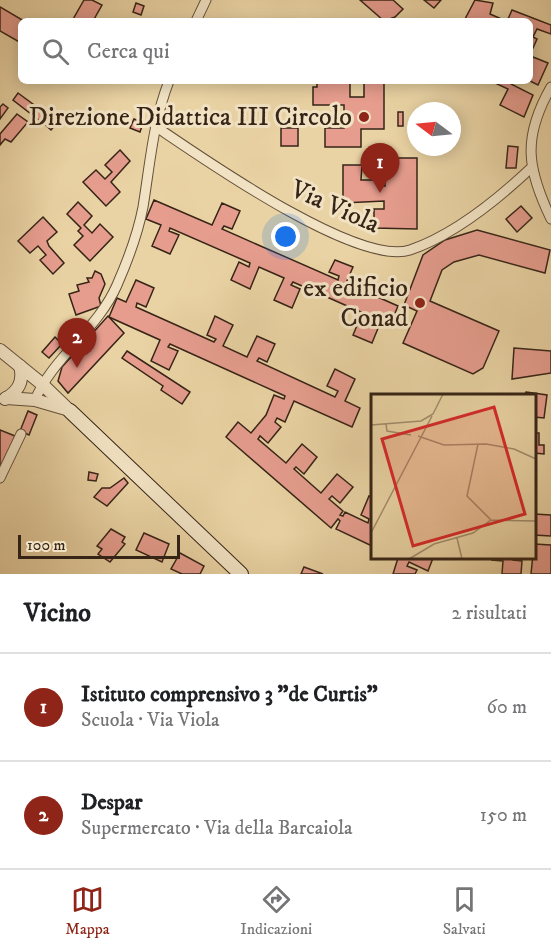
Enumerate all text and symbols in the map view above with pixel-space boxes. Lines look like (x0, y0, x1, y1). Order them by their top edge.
search box (18, 18, 533, 84)
icon: search (39, 35, 72, 68)
text: Cerca qui (87, 38, 170, 65)
place label: Direzione Didattica III Circolo (28, 101, 352, 134)
north arrow (407, 102, 461, 156)
marker: Direzione Didattica III Circolo (357, 110, 371, 124)
pin: 1 (360, 144, 400, 193)
street label: Via Viola (284, 172, 385, 241)
your location (271, 222, 300, 251)
place label: ex edificio Conad (303, 272, 408, 335)
marker: ex edificio Conad (413, 296, 427, 310)
pin: 2 (58, 318, 97, 368)
inset map (371, 394, 536, 559)
scale bar (18, 532, 180, 560)
text: 100 m (27, 535, 66, 555)
text: Vicino (24, 597, 91, 630)
text: 2 risultati (452, 601, 527, 626)
text: Istituto comprensivo 3 "de Curtis" (81, 681, 378, 708)
text: 1 (40, 695, 47, 720)
text: 60 m (487, 695, 527, 720)
text: Scuola · Via Viola (81, 708, 220, 733)
text: Despar (81, 789, 142, 816)
text: 2 (39, 803, 48, 828)
text: 150 m (480, 803, 527, 828)
text: Supermercato · Via della Barcaiola (81, 816, 353, 841)
tab: Mappa (65, 883, 110, 939)
tab: Indicazioni (240, 883, 312, 939)
tab: Salvati (443, 883, 486, 939)

